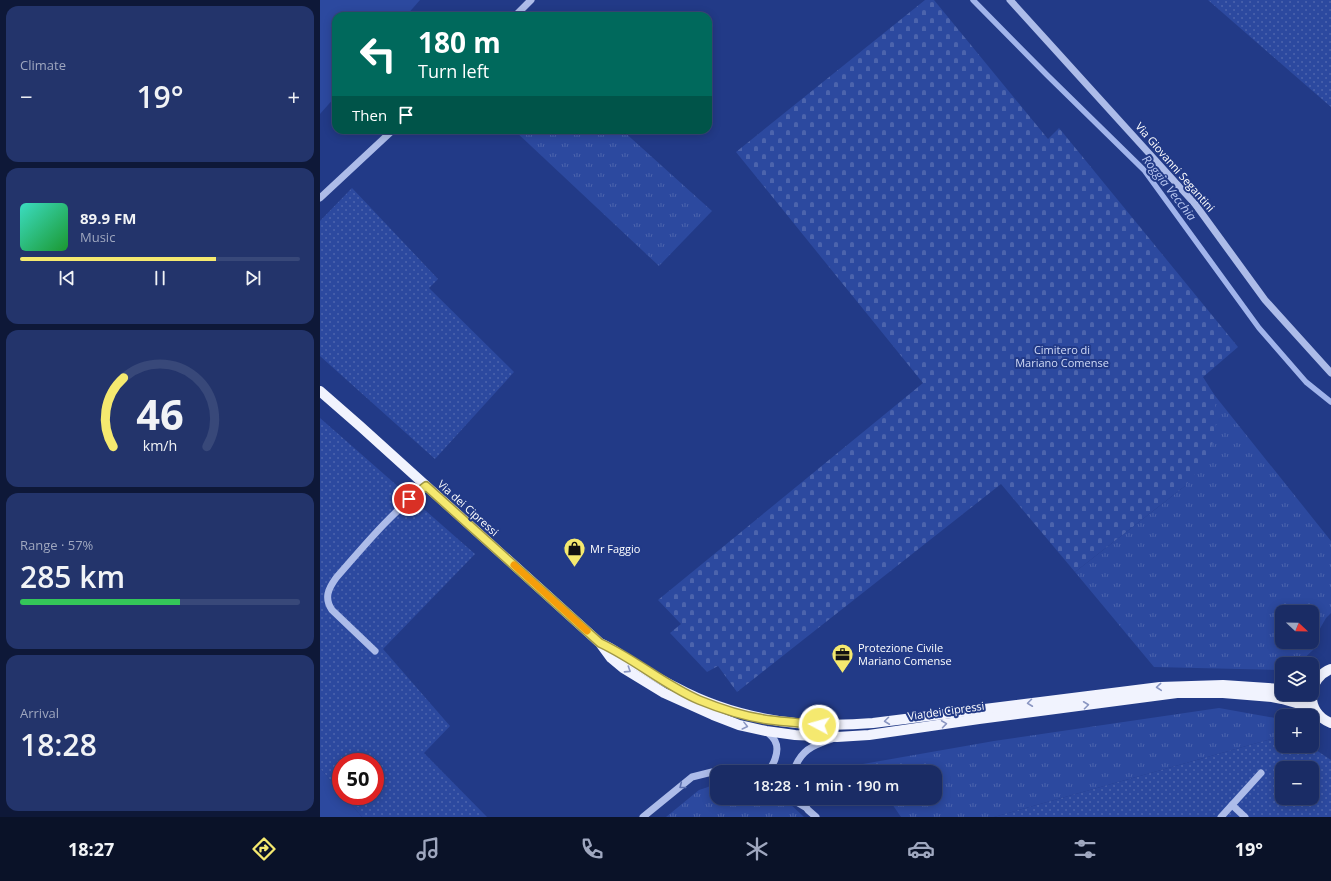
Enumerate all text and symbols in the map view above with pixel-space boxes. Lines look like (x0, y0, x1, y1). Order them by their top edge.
text: 180 m (418, 23, 501, 61)
icon: left (352, 28, 404, 80)
text: Climate (20, 56, 66, 74)
text: Turn left (418, 59, 489, 83)
text: 19° (136, 76, 184, 117)
text: − (20, 81, 33, 111)
text: + (287, 81, 300, 111)
icon: arrive (395, 104, 417, 126)
text: Then (352, 105, 387, 125)
street label: Via Giovanni Segantini (1132, 119, 1218, 214)
water label: Roggia Vecchia (1138, 151, 1201, 224)
text: 89.9 FM (80, 208, 136, 228)
text: Music (80, 228, 115, 246)
icon: previous (56, 267, 78, 289)
icon: pause (149, 267, 171, 289)
icon: next (242, 267, 264, 289)
park label: Cimitero di Mariano Comense (1015, 342, 1109, 370)
text: 46 (136, 385, 184, 441)
text: km/h (143, 435, 177, 454)
street label: Via dei Cipressi (435, 476, 502, 539)
pin (392, 482, 426, 516)
icon: arrive (398, 488, 420, 510)
text: Range · 57% (20, 536, 93, 554)
shop icon: Mr Faggio (561, 536, 587, 569)
place label: Mr Faggio (590, 541, 641, 556)
text: 285 km (20, 556, 125, 597)
north arrow (1275, 605, 1319, 649)
map controls (1275, 605, 1319, 805)
place label: Protezione Civile Mariano Comense (858, 640, 952, 668)
office icon: Protezione Civile Mariano Comense (829, 641, 855, 674)
button: layers (1275, 657, 1319, 701)
one-way arrow (624, 665, 631, 673)
one-way arrow (1156, 682, 1162, 691)
street label: Via dei Cipressi (907, 698, 985, 723)
one-way arrow (1027, 698, 1033, 707)
one-way arrow (1083, 701, 1089, 710)
text: Arrival (20, 704, 59, 722)
position arrow (798, 704, 840, 746)
button: + (1275, 709, 1319, 753)
one-way arrow (884, 716, 890, 725)
one-way arrow (941, 720, 947, 729)
one-way arrow (741, 721, 748, 730)
text: 18:28 (20, 724, 97, 765)
speed limit sign: 50 (332, 753, 384, 805)
button: − (1275, 761, 1319, 805)
text: 18:28 · 1 min · 190 m (753, 775, 899, 795)
one-way arrow (679, 781, 686, 788)
icon: directions (250, 835, 278, 863)
icon: music (414, 835, 442, 863)
icon: phone (578, 835, 606, 863)
icon: climate (743, 835, 771, 863)
icon: car (907, 835, 935, 863)
icon: filters (1071, 835, 1099, 863)
text: 18:27 (68, 837, 114, 861)
text: 19° (1235, 837, 1263, 861)

